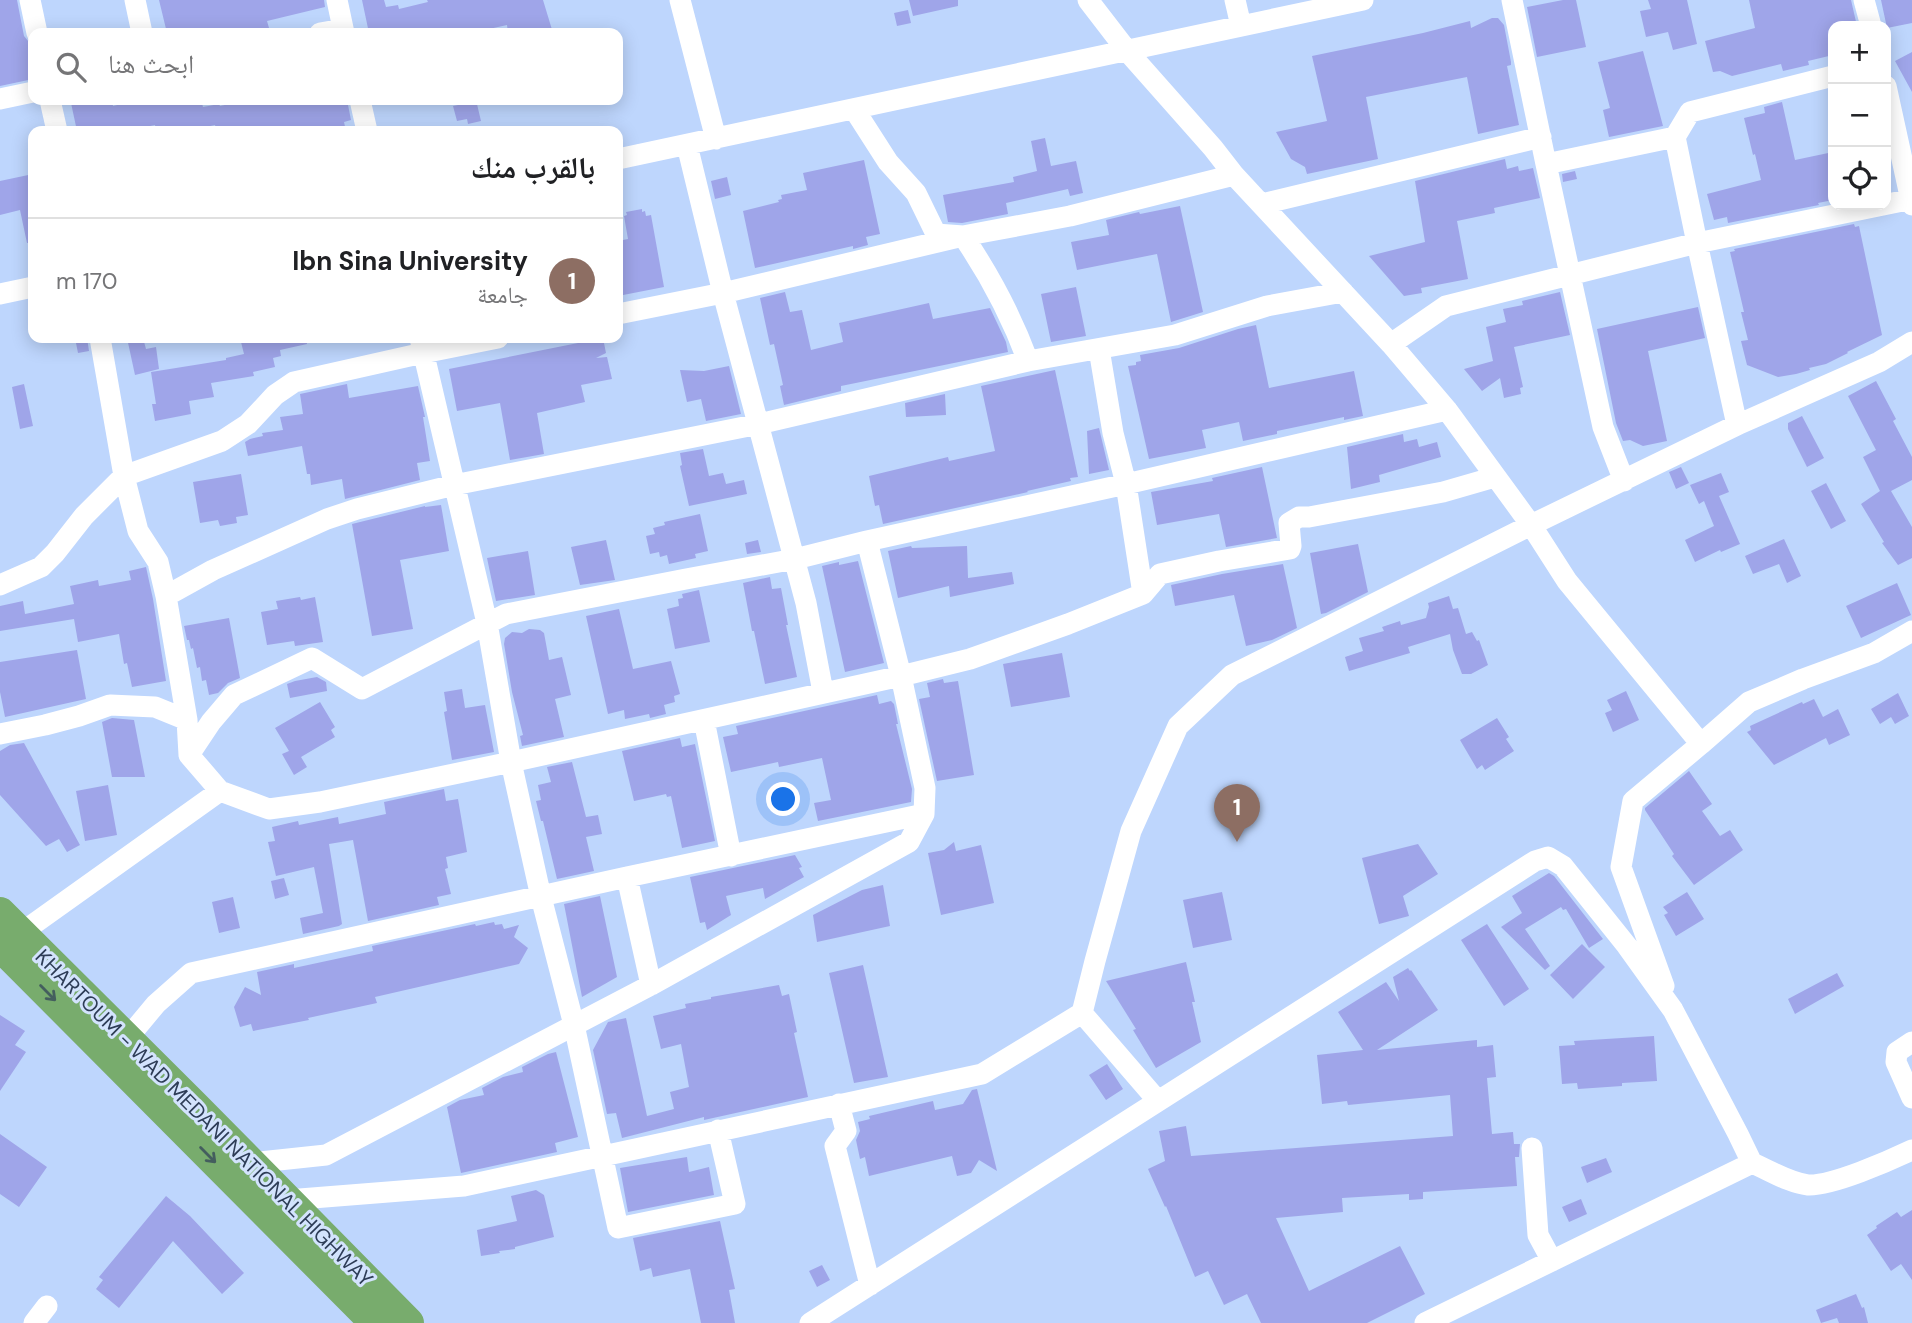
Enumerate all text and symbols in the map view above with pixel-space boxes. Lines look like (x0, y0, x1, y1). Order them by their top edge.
map controls (1828, 21, 1891, 210)
button: + (1828, 21, 1891, 84)
search box (28, 28, 623, 105)
text: ابحث هنا (108, 47, 194, 81)
icon: search (52, 48, 90, 86)
button: − (1828, 84, 1891, 147)
button: locate (1828, 147, 1891, 210)
text: بالقرب منك (471, 148, 595, 187)
text: Ibn Sina University (292, 244, 528, 278)
text: 170 m (56, 266, 118, 296)
text: 1 (568, 266, 576, 296)
text: جامعة (477, 280, 528, 310)
your location (766, 782, 800, 816)
pin: 1 (1214, 784, 1260, 842)
street label: KHARTOUM - WAD MEDANI NATIONAL HIGHWAY (29, 943, 379, 1293)
one-way arrow (40, 984, 57, 1001)
one-way arrow (199, 1147, 216, 1164)

